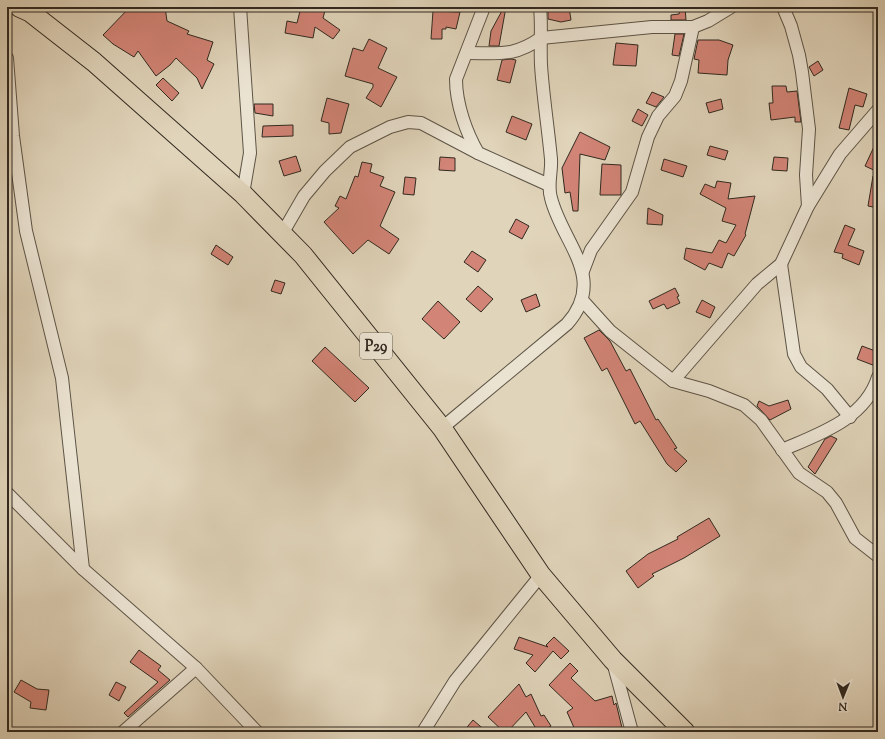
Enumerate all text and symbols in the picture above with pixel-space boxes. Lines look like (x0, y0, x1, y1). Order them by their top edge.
road number: P29 (360, 333, 392, 359)
north arrow (823, 677, 863, 717)
text: N (838, 698, 848, 714)

